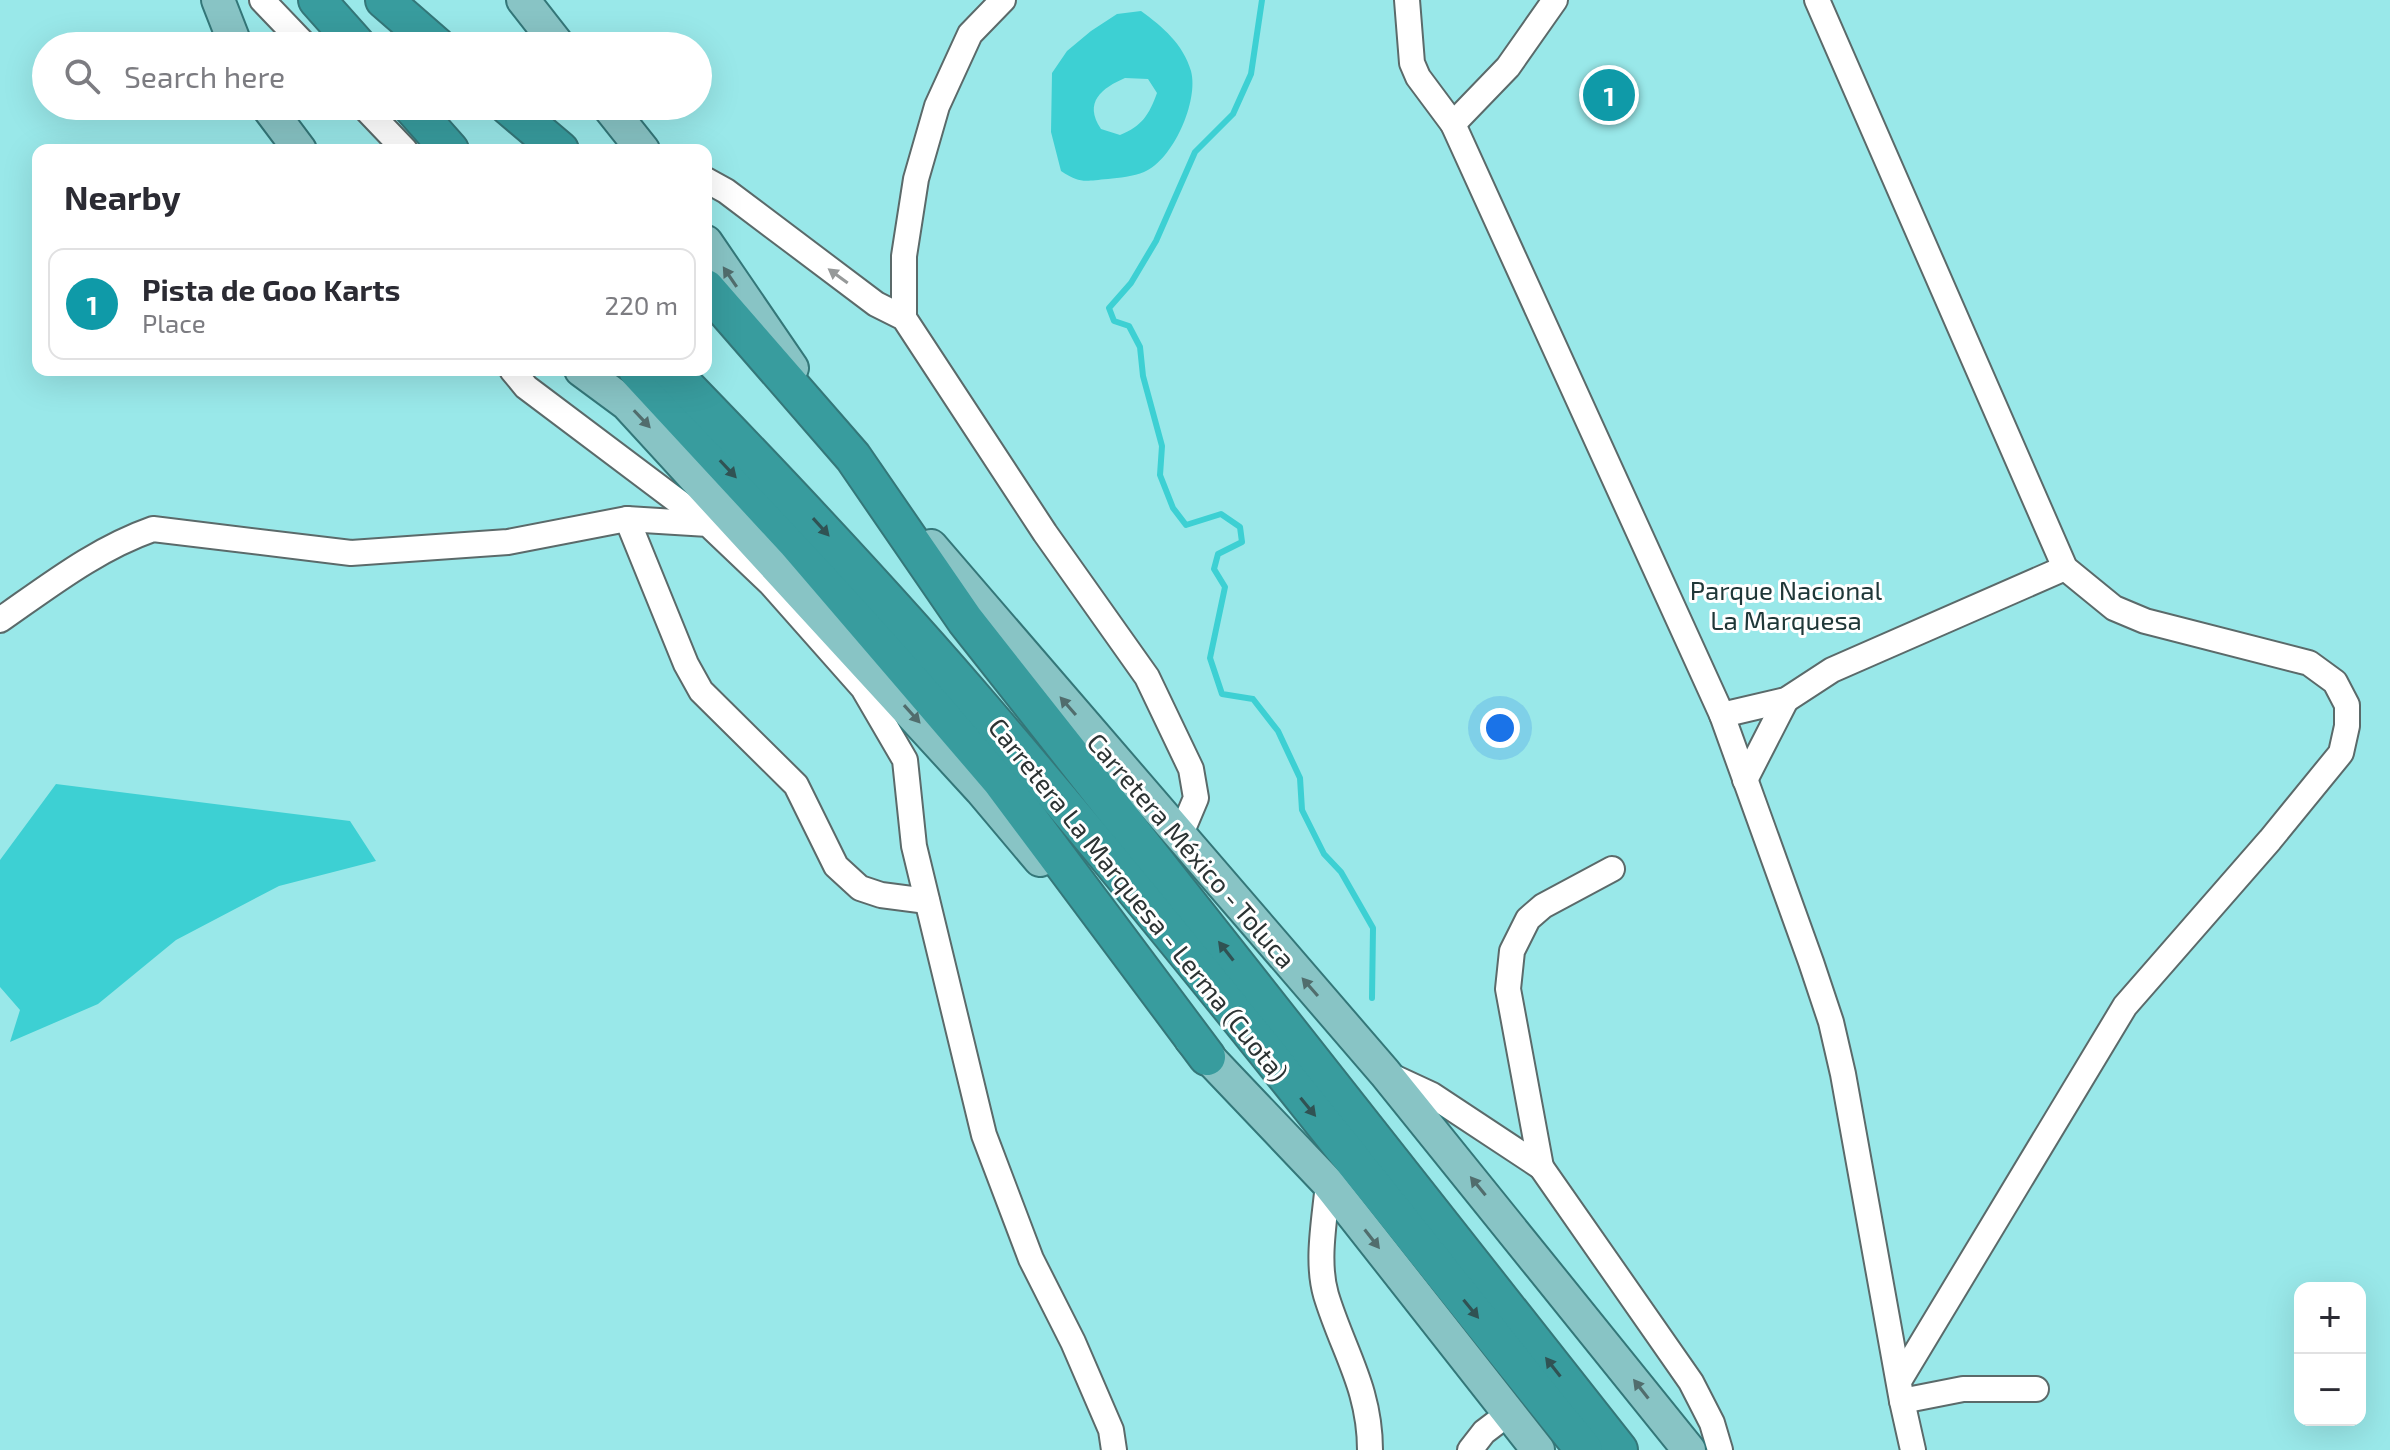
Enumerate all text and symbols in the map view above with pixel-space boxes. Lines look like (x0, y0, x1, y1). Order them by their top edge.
search box (32, 32, 712, 120)
icon: search (60, 54, 104, 98)
text: Search here (124, 58, 285, 94)
pin: 1 (1583, 65, 1635, 125)
text: Nearby (64, 176, 181, 217)
one-way arrow (723, 266, 738, 288)
one-way arrow (828, 269, 848, 285)
text: Pista de Goo Karts (142, 271, 400, 307)
text: 1 (86, 289, 98, 320)
text: 220 m (605, 289, 678, 320)
text: Place (142, 307, 206, 338)
one-way arrow (632, 409, 650, 428)
one-way arrow (718, 459, 736, 478)
one-way arrow (812, 517, 829, 537)
park label: Parque Nacional La Marquesa (1690, 574, 1883, 635)
one-way arrow (1060, 696, 1077, 716)
one-way arrow (903, 704, 921, 723)
your location (1480, 708, 1520, 748)
street label: Carretera La Marquesa - Lerma (Cuota) (983, 711, 1295, 1087)
street label: Carretera México - Toluca (1081, 726, 1303, 974)
one-way arrow (1219, 941, 1235, 961)
one-way arrow (1302, 978, 1320, 997)
one-way arrow (1299, 1097, 1316, 1117)
one-way arrow (1470, 1176, 1487, 1196)
one-way arrow (1364, 1229, 1380, 1249)
map controls (2294, 1282, 2366, 1426)
button: + (2294, 1282, 2366, 1354)
one-way arrow (1462, 1299, 1479, 1320)
button: − (2294, 1354, 2366, 1426)
one-way arrow (1546, 1357, 1562, 1377)
one-way arrow (1633, 1379, 1650, 1399)

